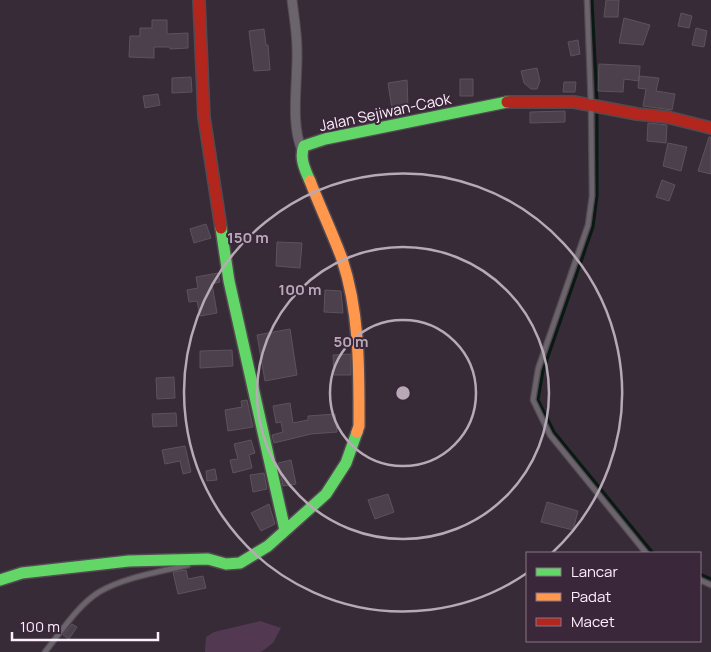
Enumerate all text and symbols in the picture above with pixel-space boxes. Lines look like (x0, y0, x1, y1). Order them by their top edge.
street label: Jalan Sejiwan-Caok (317, 88, 453, 136)
text: 150 m (227, 227, 269, 248)
text: 100 m (279, 279, 321, 300)
text: 50 m (333, 331, 369, 352)
centre of rings (394, 384, 412, 402)
legend (526, 552, 701, 642)
text: Lancar (571, 561, 618, 582)
text: Padat (571, 586, 611, 607)
scale bar (12, 610, 159, 642)
text: Macet (571, 611, 615, 632)
text: 100 m (20, 616, 60, 637)

